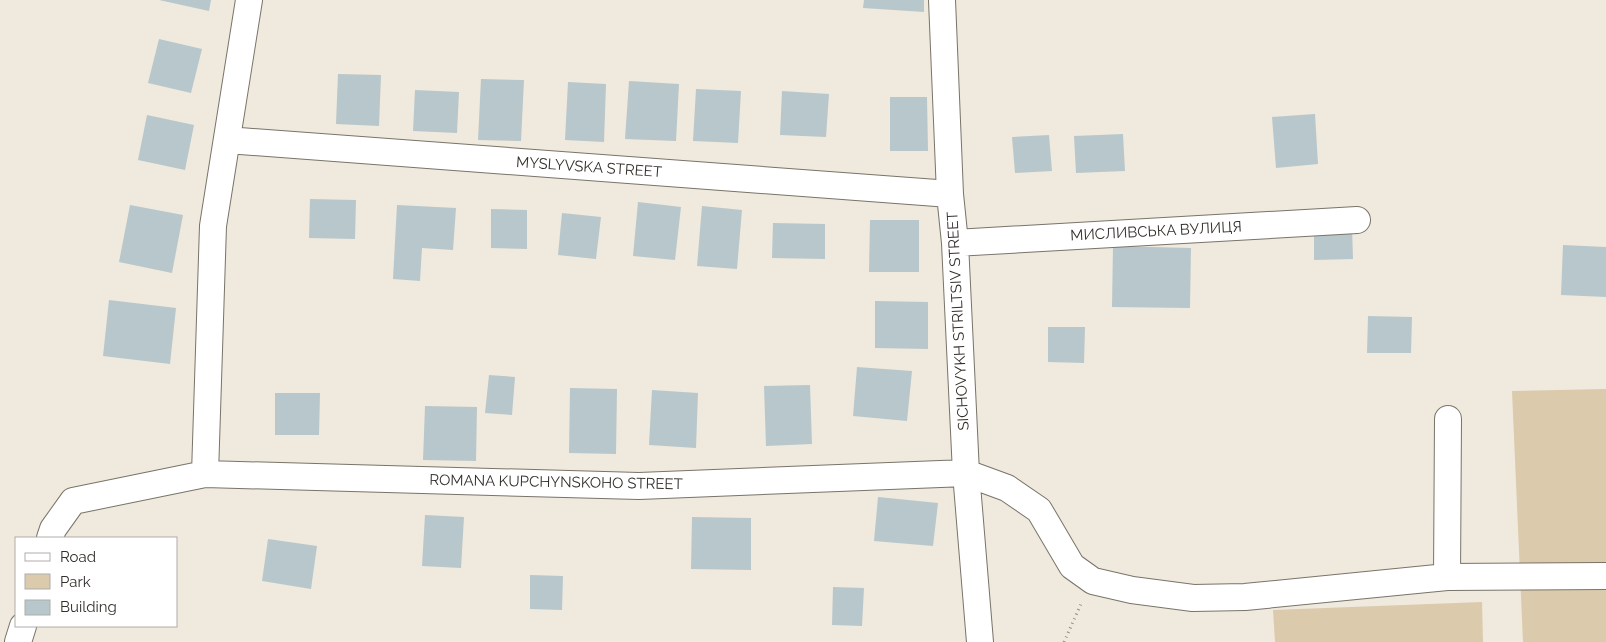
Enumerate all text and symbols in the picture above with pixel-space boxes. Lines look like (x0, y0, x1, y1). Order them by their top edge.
street label: MYSLYVSKA STREET (516, 153, 662, 181)
street label: SICHOVYKH STRILTSIV STREET (943, 211, 973, 431)
street label: МИСЛИВСЬКА ВУЛИЦЯ (1070, 218, 1242, 244)
street label: ROMANA KUPCHYNSKOHO STREET (429, 471, 683, 493)
legend (15, 537, 178, 627)
text: Road (60, 548, 96, 566)
text: Park (60, 573, 91, 591)
text: Building (60, 598, 117, 616)

